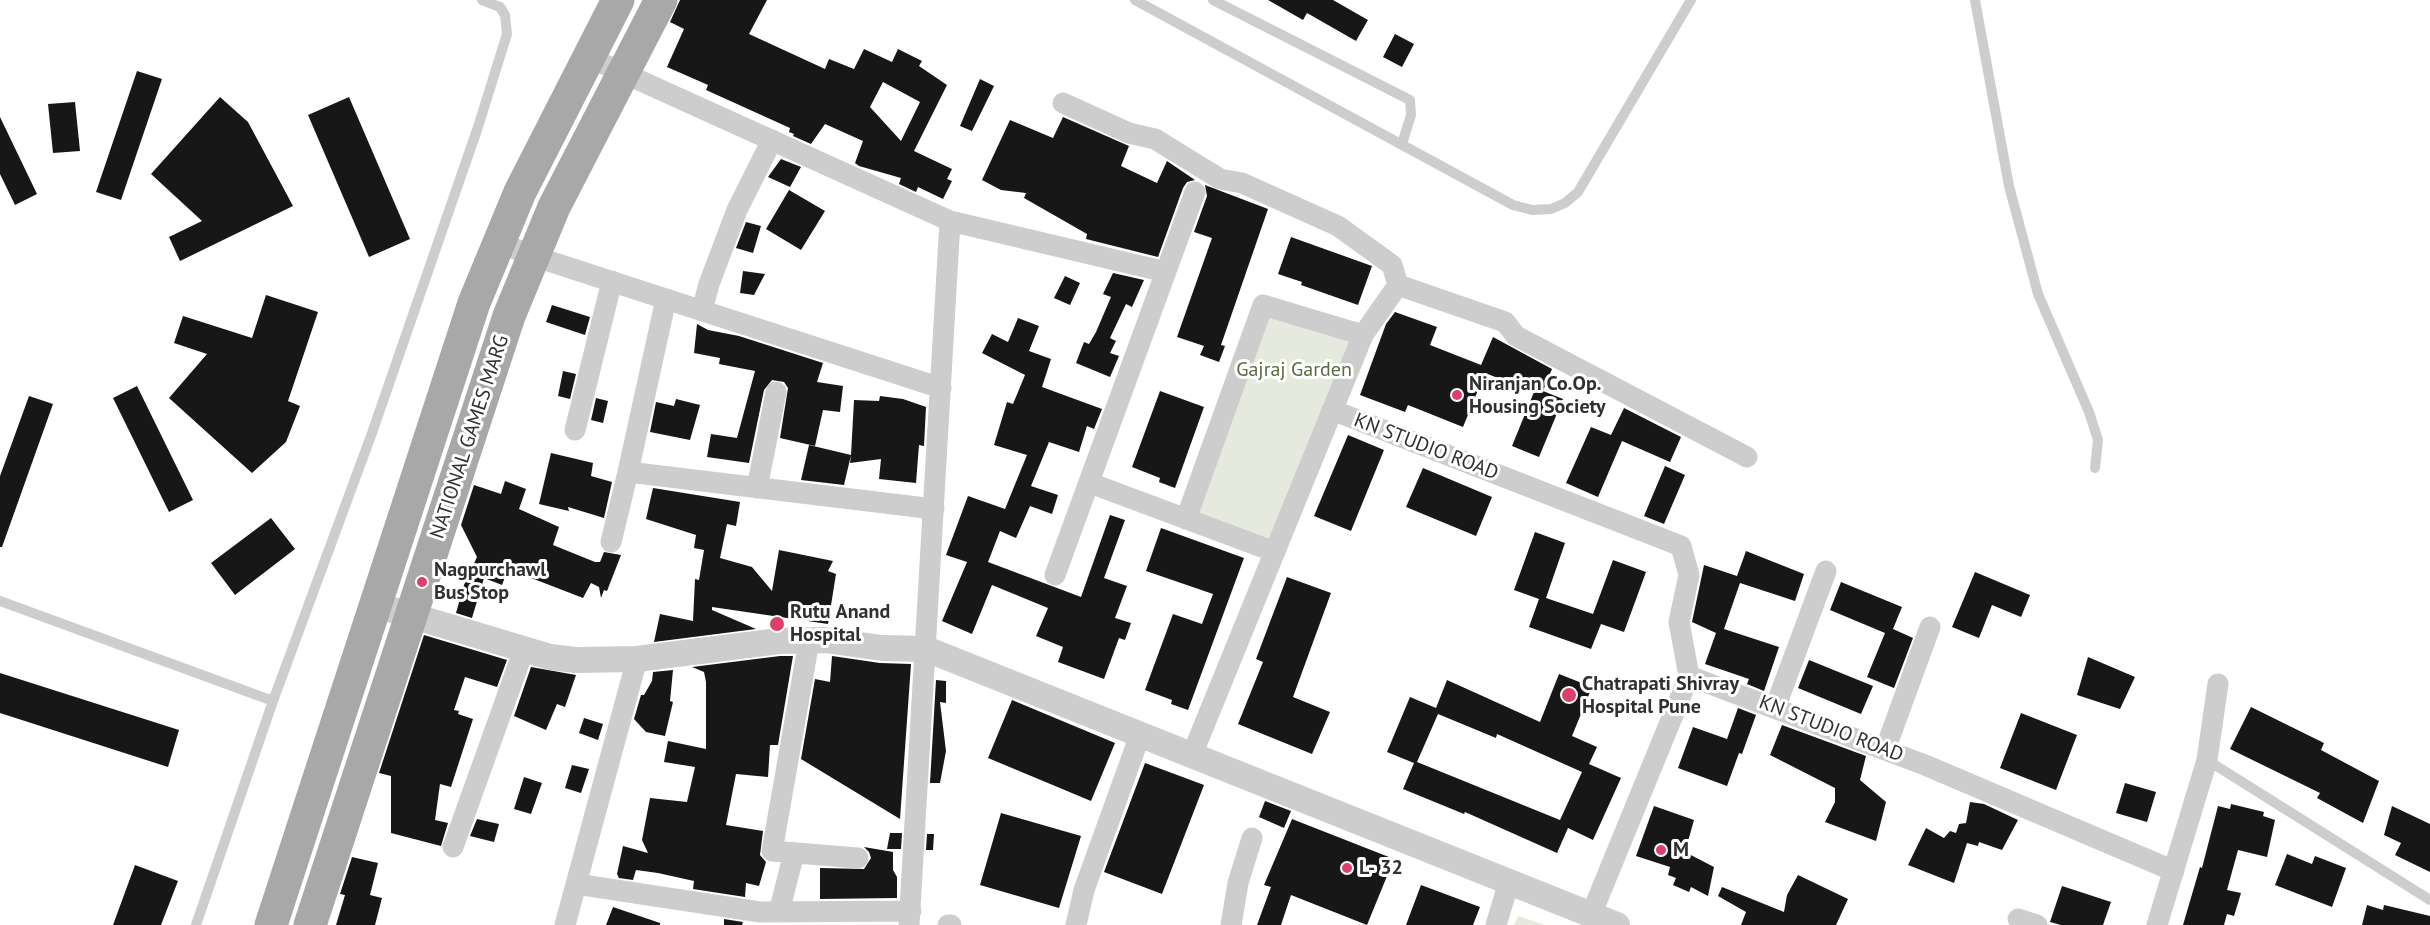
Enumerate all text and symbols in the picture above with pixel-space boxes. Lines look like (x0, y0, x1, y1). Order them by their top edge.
street label: NATIONAL GAMES MARG (426, 332, 514, 542)
park label: Gajraj Garden (1236, 358, 1352, 382)
place label: Niranjan Co.Op. Housing Society (1469, 372, 1606, 419)
marker: Niranjan Co.Op. Housing Society (1450, 388, 1464, 402)
street label: KN STUDIO ROAD (1350, 408, 1502, 486)
place label: Nagpurchawl Bus Stop (434, 558, 546, 605)
marker: Nagpurchawl Bus Stop (415, 575, 429, 589)
place label: Rutu Anand Hospital (790, 600, 890, 647)
marker: Rutu Anand Hospital (768, 615, 786, 633)
place label: Chatrapati Shivray Hospital Pune (1582, 672, 1739, 719)
marker: Chatrapati Shivray Hospital Pune (1560, 686, 1578, 704)
street label: KN STUDIO ROAD (1755, 690, 1907, 768)
place label: M (1673, 838, 1689, 862)
marker: M (1654, 843, 1668, 857)
place label: L- 32 (1359, 856, 1403, 880)
marker: L- 32 (1340, 861, 1354, 875)

